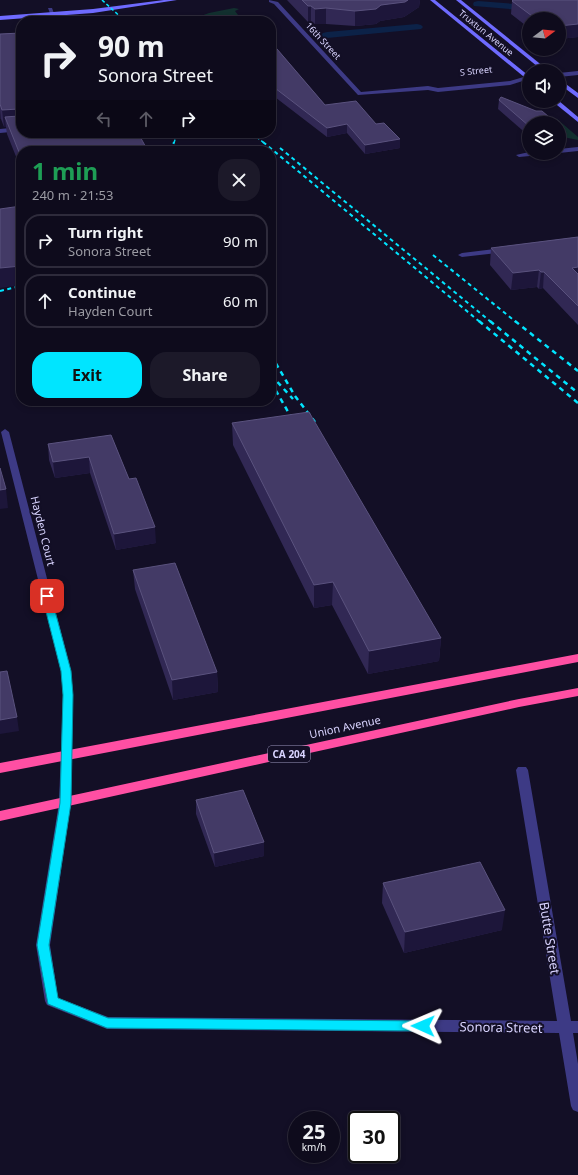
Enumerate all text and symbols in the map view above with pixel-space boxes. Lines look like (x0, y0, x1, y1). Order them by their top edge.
street label: Truxtun Avenue (456, 7, 516, 59)
north arrow (522, 12, 566, 56)
map controls (522, 12, 566, 160)
street label: 16th Street (303, 19, 345, 63)
text: 90 m (98, 27, 165, 65)
icon: right (32, 32, 84, 84)
street label: S Street (459, 62, 493, 79)
text: Sonora Street (98, 63, 213, 87)
button: sound (522, 64, 566, 108)
icon: left (93, 108, 115, 130)
icon: ahead (135, 108, 157, 130)
icon: right (177, 108, 199, 130)
button: layers (522, 116, 566, 160)
text: 1 min (32, 154, 98, 187)
button: close (218, 159, 260, 201)
text: 240 m · 21:53 (32, 186, 113, 204)
text: Turn right (68, 222, 143, 242)
icon: right (34, 230, 56, 252)
text: 90 m (223, 231, 258, 251)
text: Sonora Street (68, 242, 151, 260)
text: Continue (68, 282, 136, 302)
icon: ahead (34, 290, 56, 312)
text: 60 m (223, 291, 258, 311)
text: Hayden Court (68, 302, 152, 320)
button: Exit (32, 352, 142, 398)
button: Share (150, 352, 260, 398)
street label: Hayden Court (28, 494, 59, 567)
pin (30, 579, 64, 613)
icon: arrive (36, 585, 58, 607)
street label: Union Avenue (308, 712, 382, 741)
road number: CA 204 (268, 746, 310, 762)
street label: Butte Street (535, 901, 565, 976)
position arrow (402, 1005, 444, 1047)
street label: Sonora Street (459, 1017, 543, 1037)
speed limit sign: 30 (348, 1111, 400, 1163)
text: 25 (303, 1118, 325, 1145)
text: km/h (302, 1140, 326, 1154)

